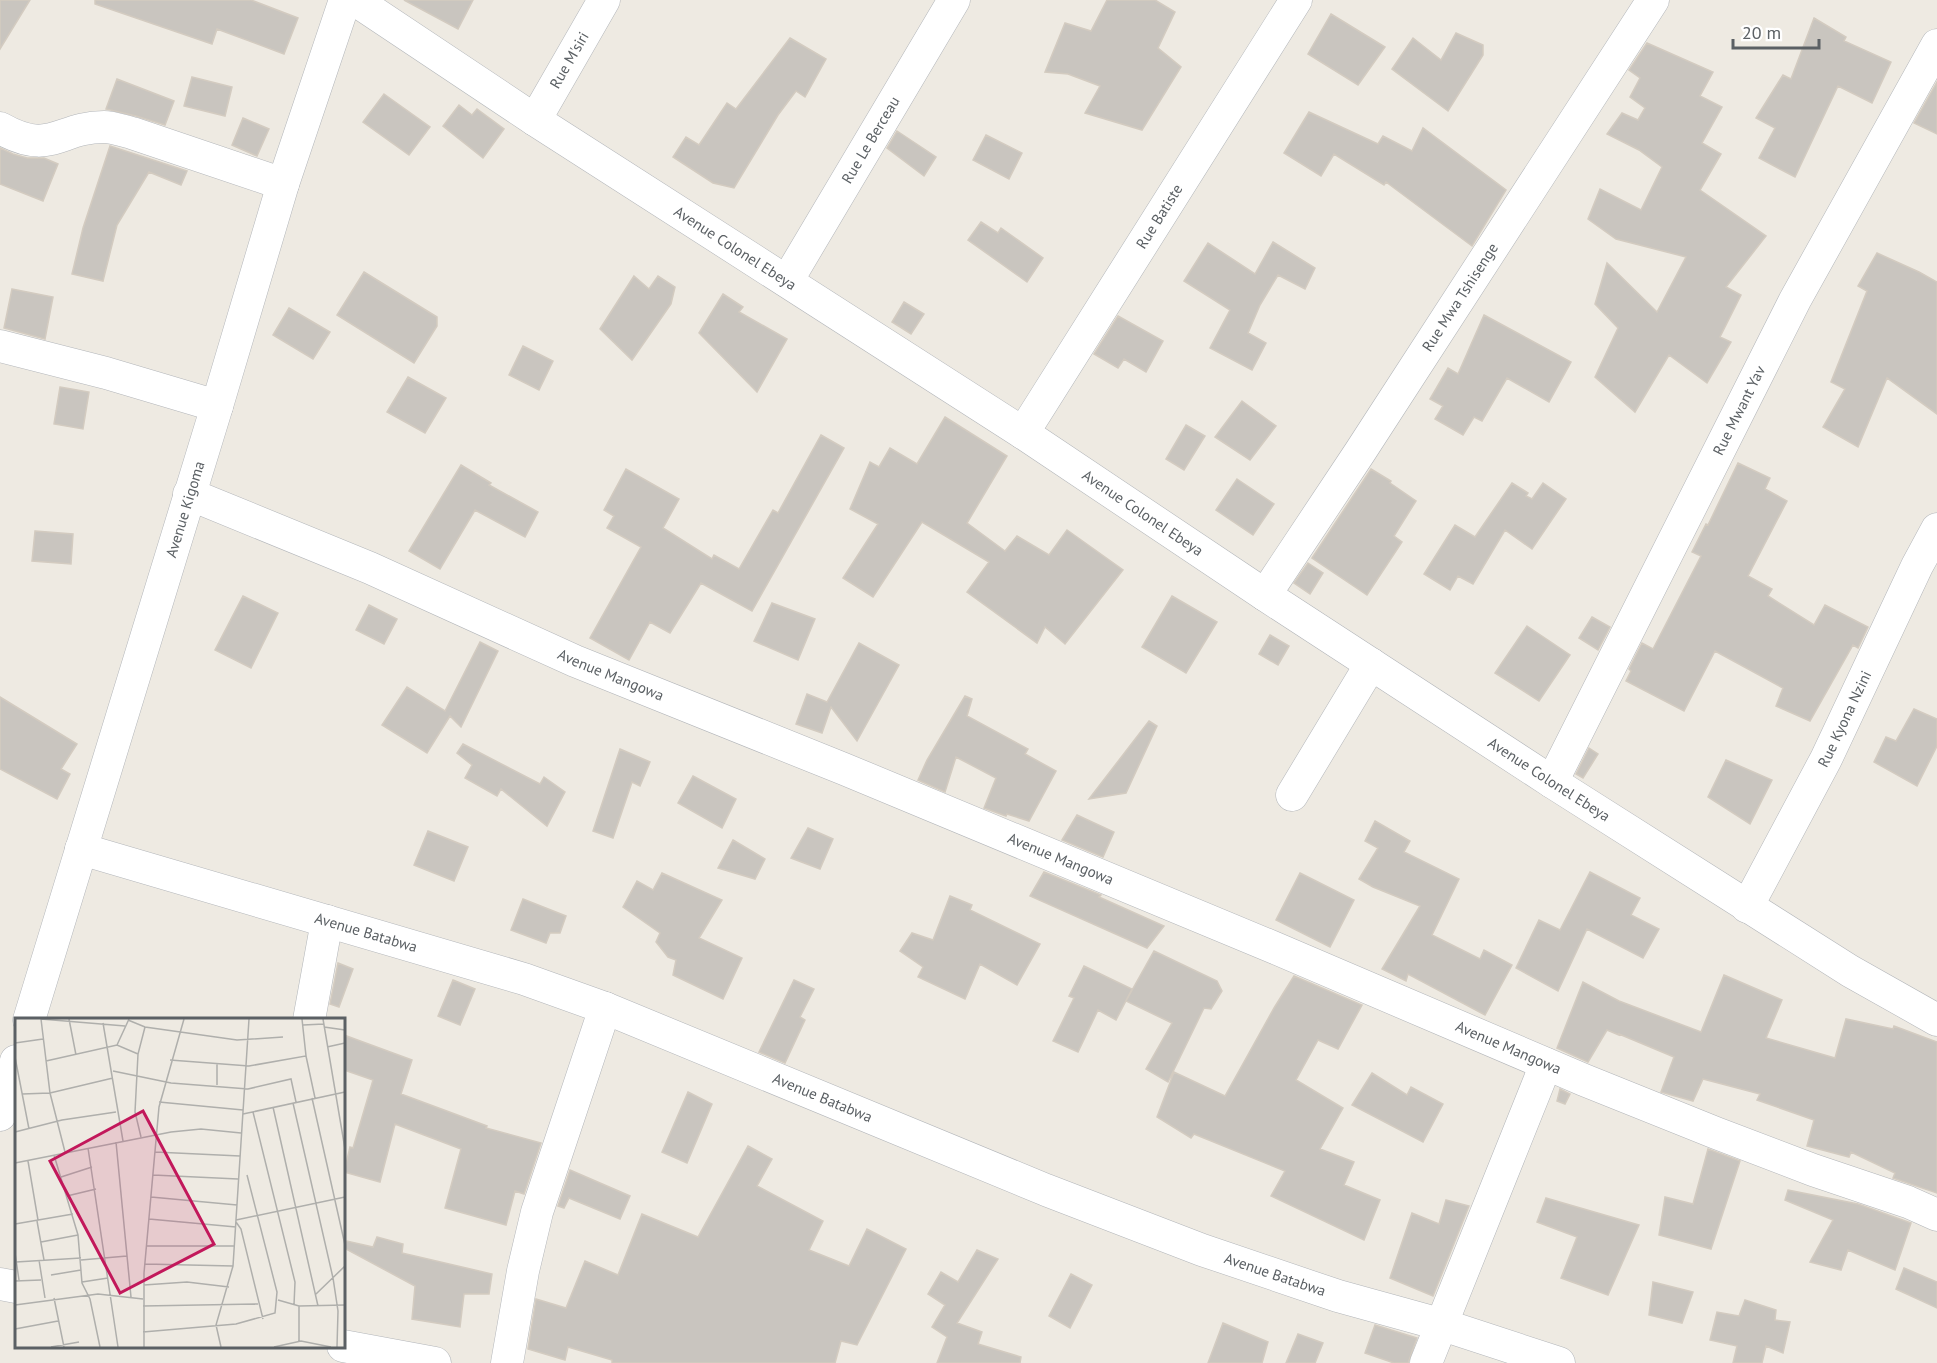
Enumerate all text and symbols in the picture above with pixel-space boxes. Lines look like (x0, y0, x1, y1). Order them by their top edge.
scale bar (1733, 12, 1818, 50)
text: 20 m (1742, 21, 1781, 44)
street label: Rue M'siri (545, 28, 593, 92)
street label: Rue Le Berceau (837, 93, 904, 187)
street label: Rue Batiste (1132, 180, 1187, 252)
street label: Avenue Colonel Ebeya (671, 202, 800, 294)
street label: Rue Mwa Tshisenge (1418, 239, 1502, 355)
street label: Rue Mwant Yav (1708, 362, 1770, 458)
street label: Avenue Kigoma (161, 459, 209, 560)
street label: Avenue Colonel Ebeya (1079, 465, 1207, 560)
street label: Avenue Mangowa (555, 644, 667, 705)
street label: Rue Kyona Nzini (1813, 667, 1875, 770)
street label: Avenue Colonel Ebeya (1485, 733, 1614, 825)
street label: Avenue Mangowa (1005, 828, 1117, 889)
street label: Avenue Batabwa (313, 908, 420, 956)
street label: Avenue Mangowa (1453, 1016, 1564, 1078)
inset map (15, 1018, 345, 1348)
street label: Avenue Batabwa (770, 1068, 875, 1126)
street label: Avenue Batabwa (1222, 1248, 1328, 1300)

